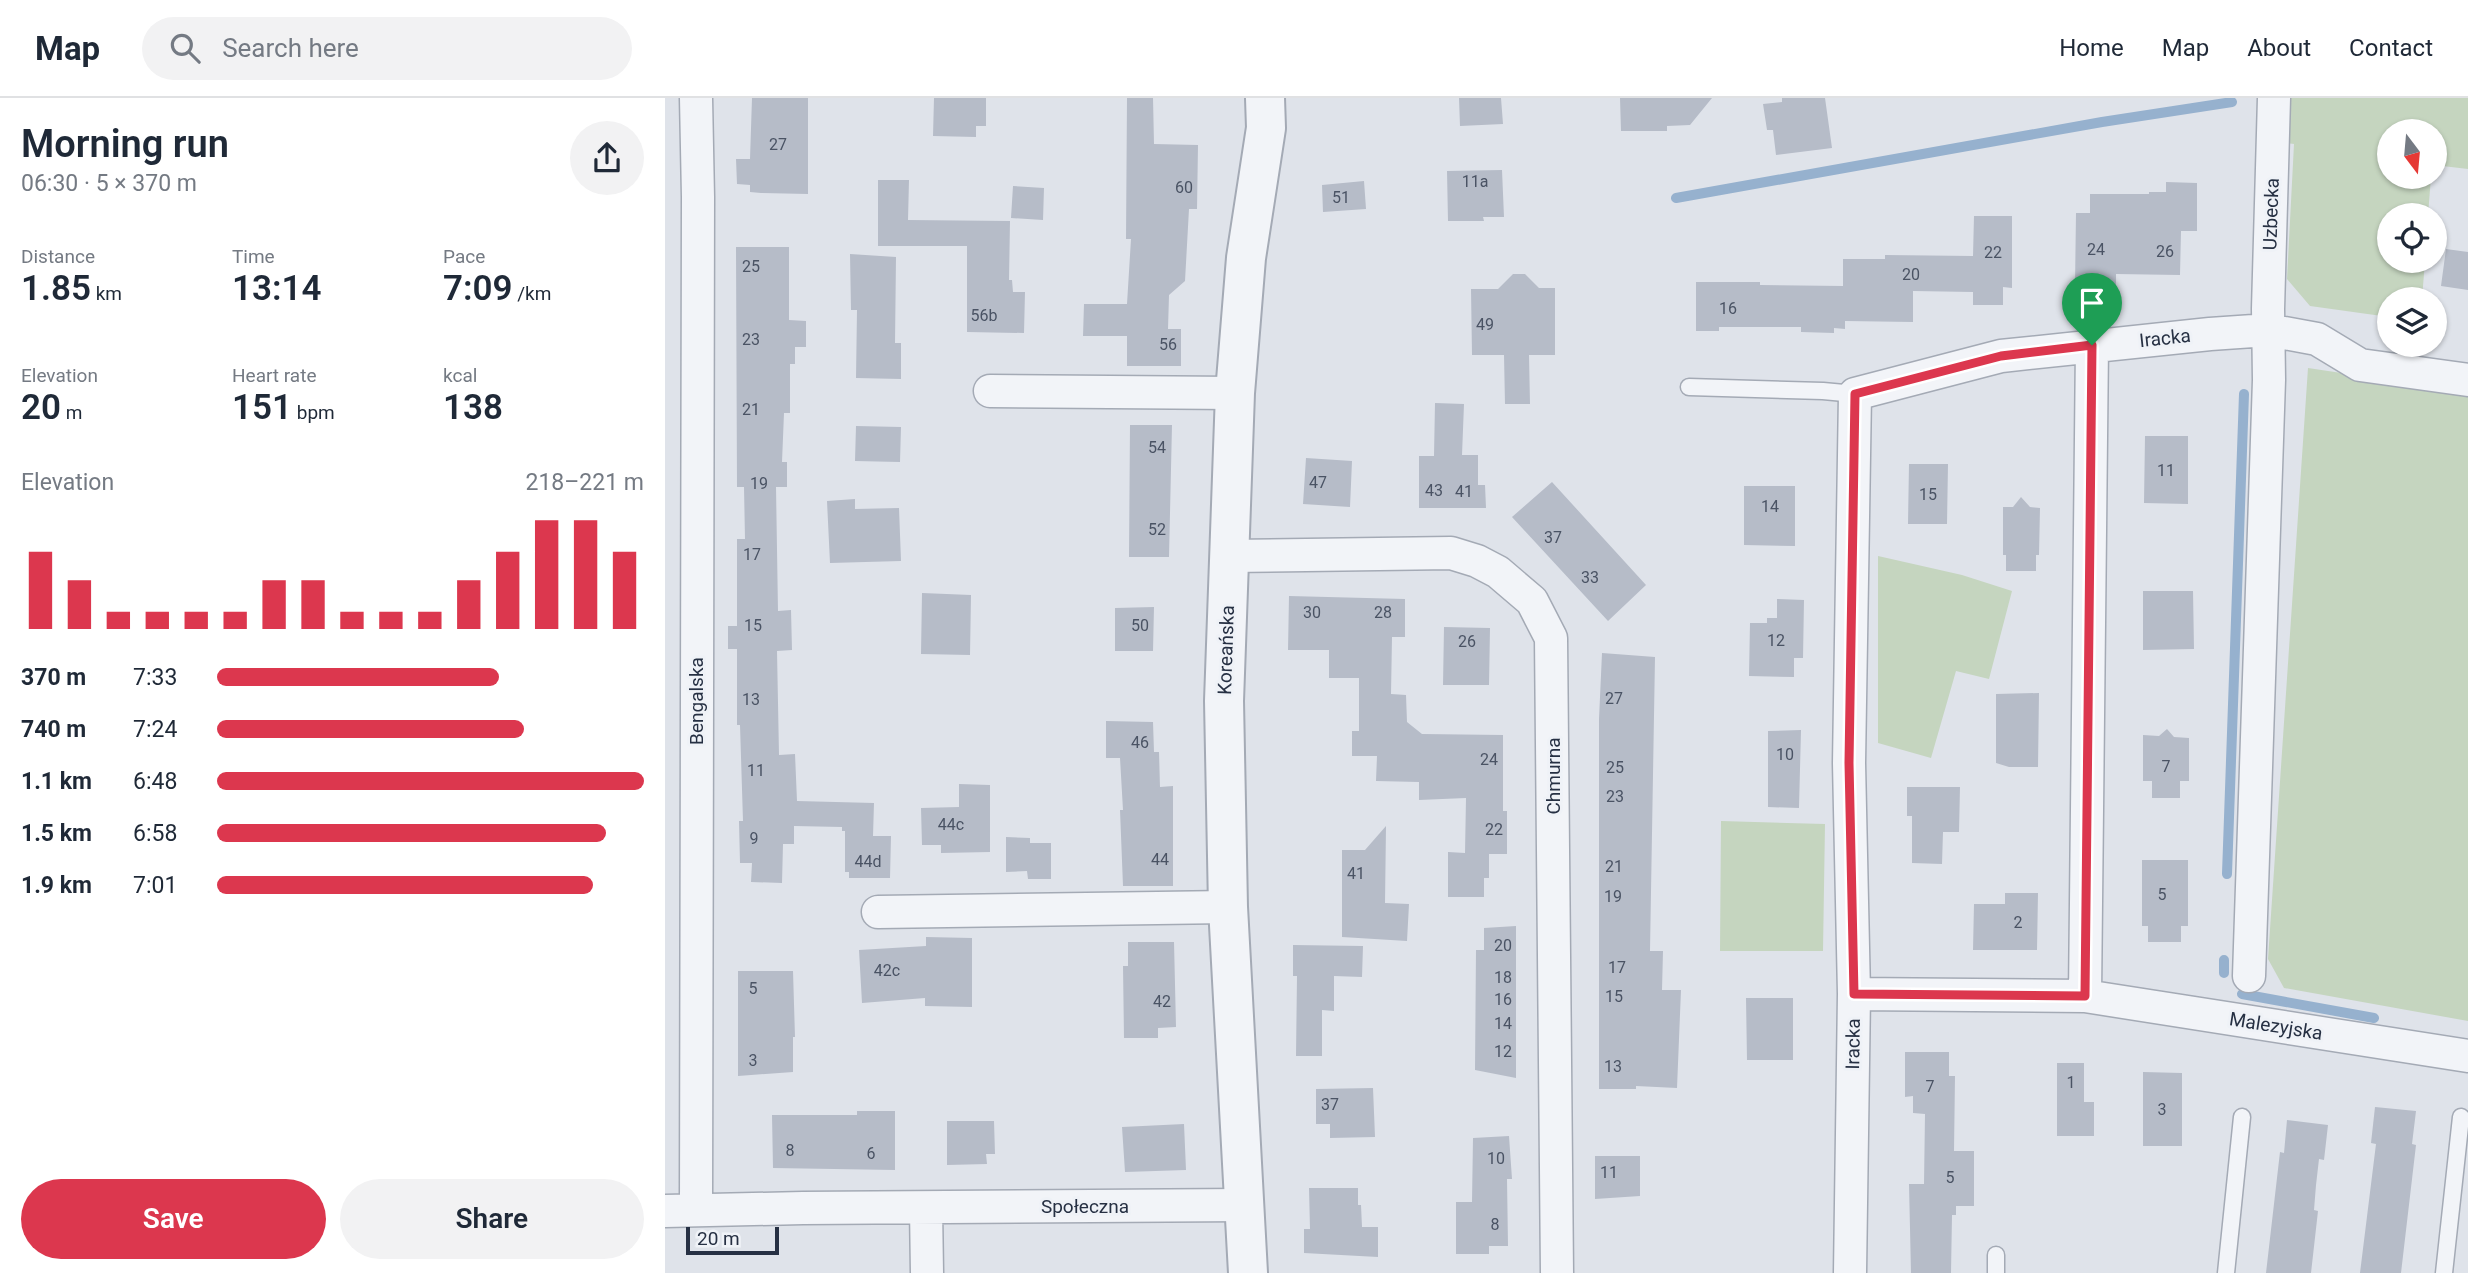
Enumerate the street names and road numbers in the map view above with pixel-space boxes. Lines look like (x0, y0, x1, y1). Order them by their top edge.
street label: Uzbecka (2258, 177, 2284, 251)
street label: Iracka (2138, 324, 2192, 352)
street label: Koreańska (1213, 605, 1239, 695)
street label: Bengalska (685, 657, 708, 745)
street label: Chmurna (1542, 737, 1565, 815)
street label: Malezyjska (2228, 1007, 2324, 1045)
street label: Iracka (1841, 1018, 1865, 1070)
street label: Społeczna (1041, 1195, 1129, 1218)

